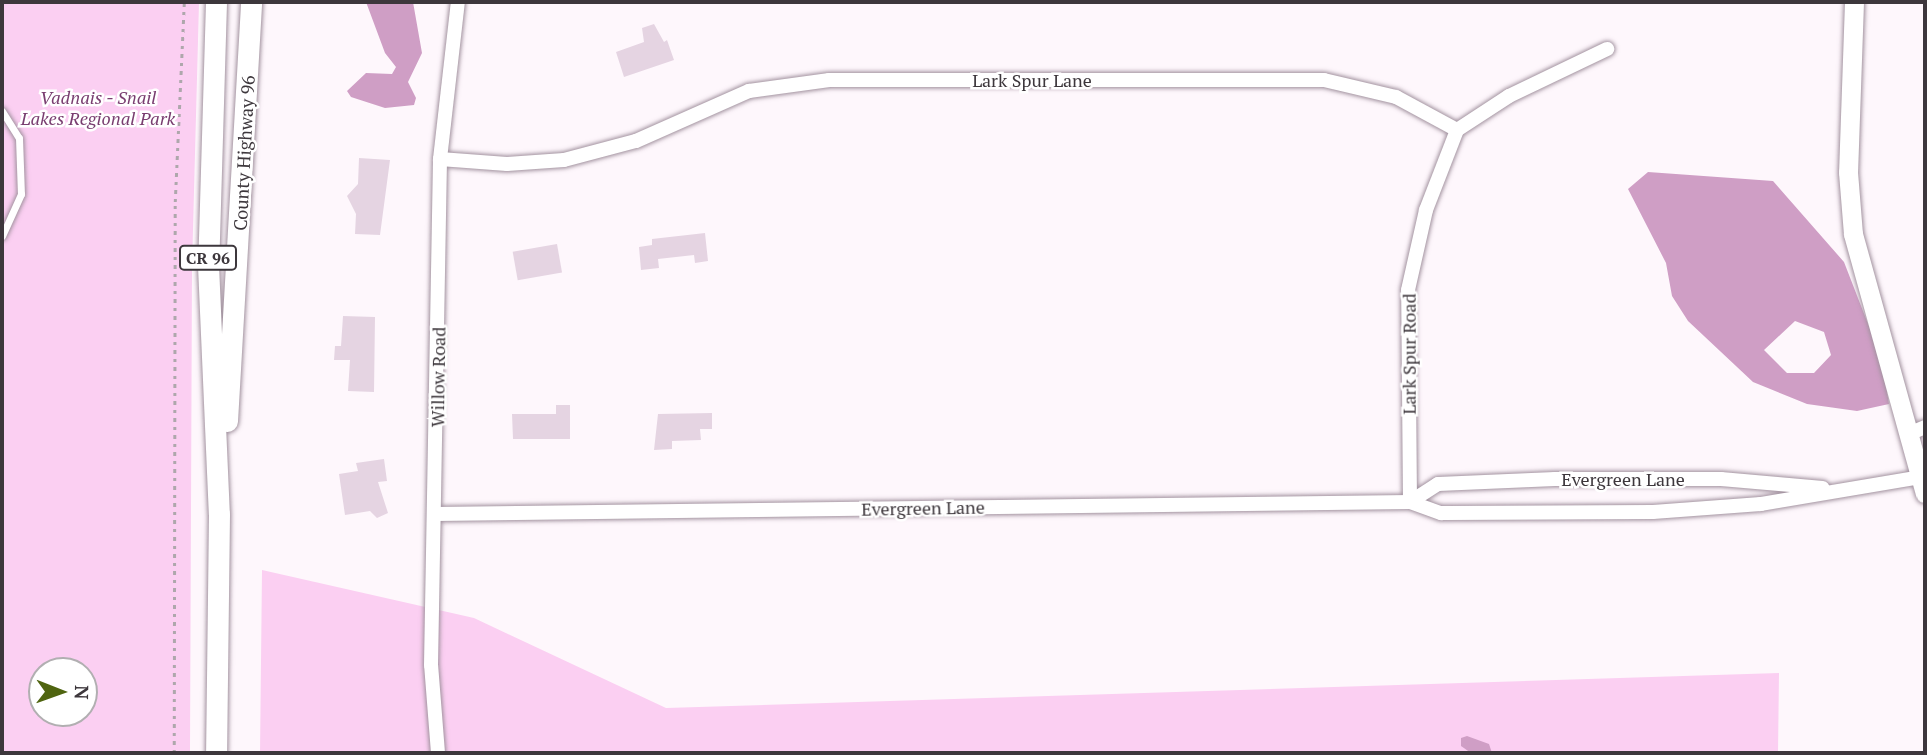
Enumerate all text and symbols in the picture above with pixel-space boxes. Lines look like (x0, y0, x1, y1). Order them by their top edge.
street label: Lark Spur Lane (972, 69, 1092, 91)
street label: County Highway 96 (229, 75, 259, 231)
park label: Vadnais - Snail Lakes Regional Park (21, 87, 175, 130)
road number: CR 96 (178, 246, 238, 270)
street label: Lark Spur Road (1398, 293, 1420, 415)
street label: Willow Road (426, 327, 450, 427)
street label: Evergreen Lane (1561, 468, 1685, 490)
street label: Evergreen Lane (861, 496, 985, 520)
north arrow (28, 657, 98, 727)
text: N (70, 685, 95, 700)

